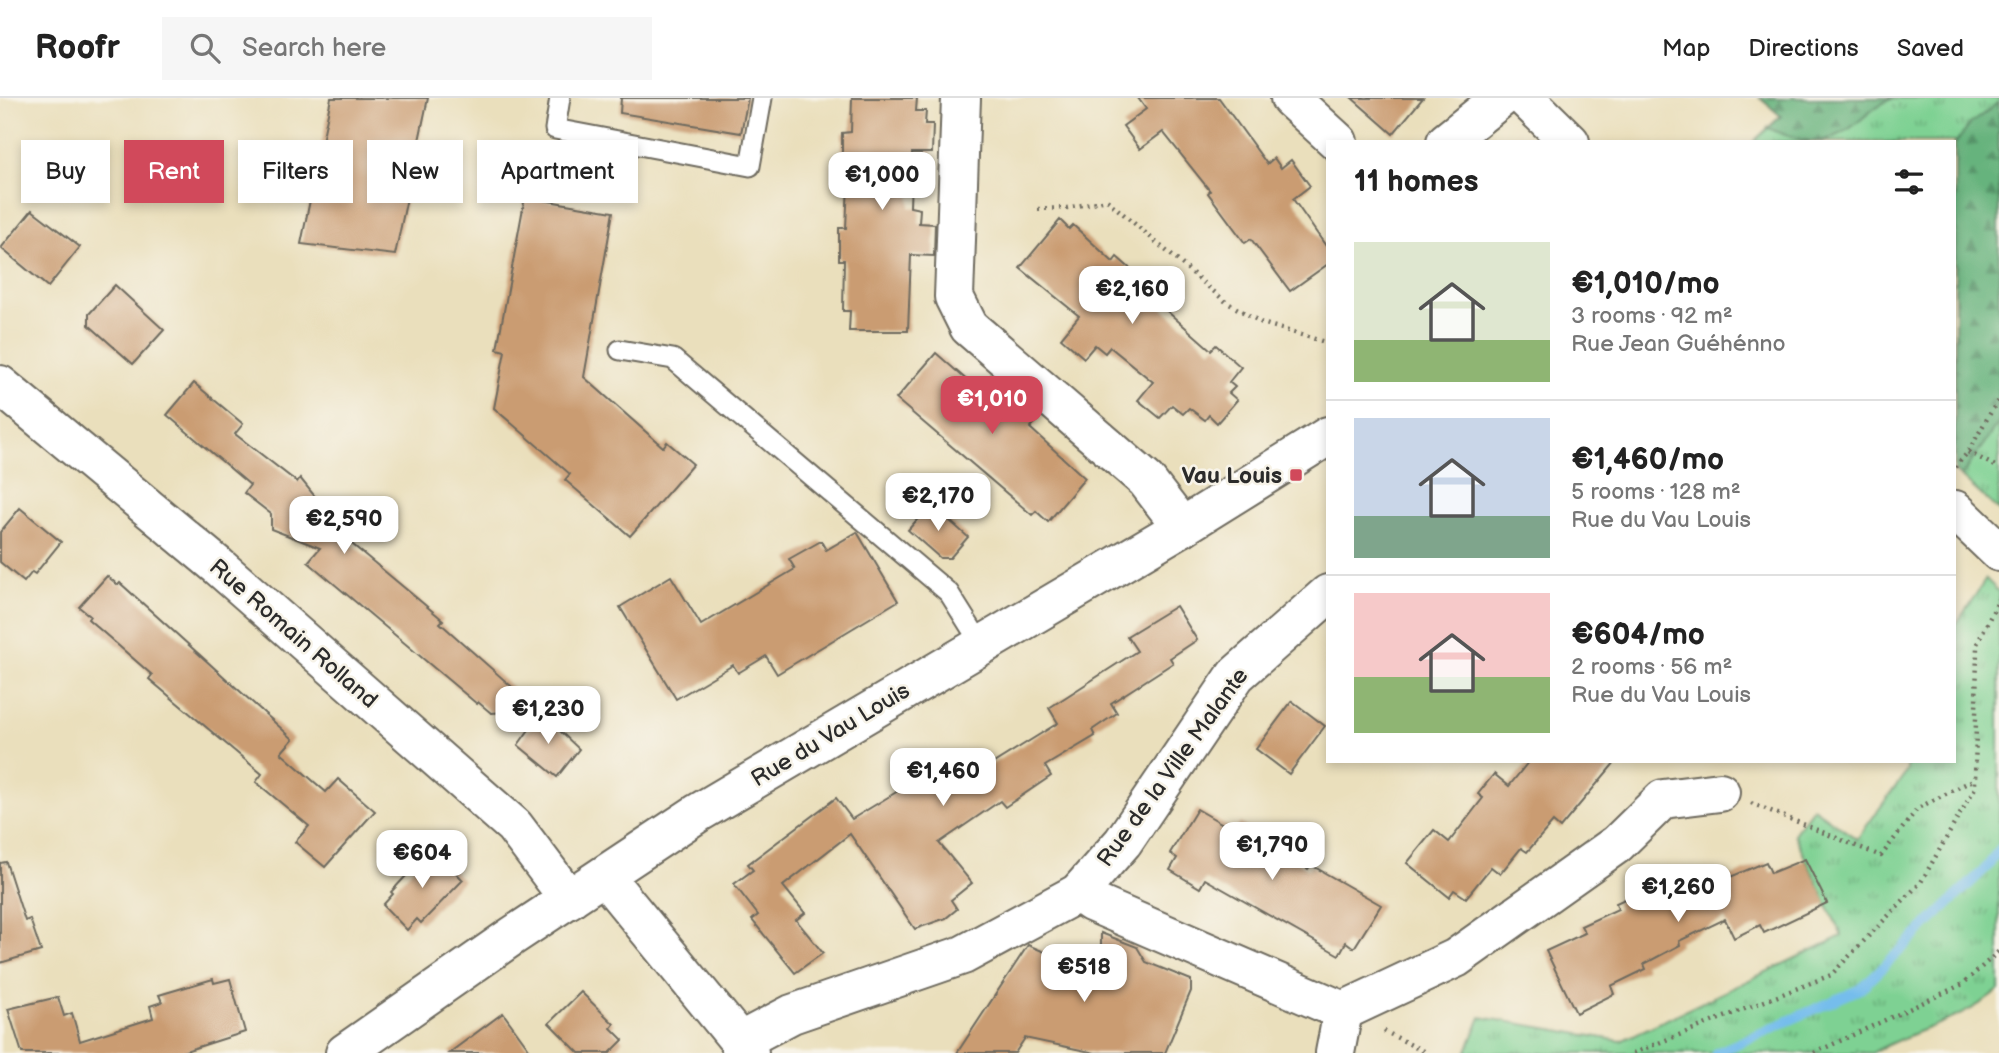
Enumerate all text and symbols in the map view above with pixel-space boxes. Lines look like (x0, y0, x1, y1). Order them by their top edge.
search box (162, 17, 652, 80)
text: Roofr (35, 28, 120, 68)
icon: search (186, 29, 224, 67)
text: Search here (242, 33, 386, 64)
text: Map (1662, 34, 1710, 63)
text: Directions (1748, 34, 1859, 63)
text: Saved (1897, 34, 1964, 63)
chip: Buy (21, 140, 110, 203)
chip: Rent (124, 140, 224, 203)
chip: Filters (238, 140, 353, 203)
chip: New (367, 140, 463, 203)
chip: Apartment (477, 140, 638, 203)
pin: €1,000 (825, 152, 939, 212)
text: €1,000 (844, 161, 920, 189)
icon: filters (1890, 163, 1928, 201)
text: 11 homes (1354, 164, 1478, 200)
pin: €2,160 (1075, 266, 1189, 326)
text: €1,010/mo (1571, 266, 1720, 302)
icon: home (1410, 270, 1494, 354)
text: €2,160 (1095, 275, 1169, 303)
text: 3 rooms · 92 m² (1571, 302, 1733, 330)
text: Rue Jean Guéhénno (1571, 330, 1786, 358)
pin: €1,010 (935, 376, 1049, 436)
text: €1,010 (957, 385, 1027, 413)
text: €1,460/mo (1571, 442, 1724, 478)
icon: home (1410, 446, 1494, 530)
place label: Vau Louis (1181, 462, 1282, 490)
marker: Vau Louis (1288, 467, 1304, 483)
pin: €2,170 (881, 474, 995, 533)
text: 5 rooms · 128 m² (1571, 478, 1741, 506)
text: €2,170 (902, 482, 974, 510)
pin: €2,590 (287, 496, 401, 556)
text: €2,590 (305, 505, 383, 533)
text: Rue du Vau Louis (1571, 506, 1751, 534)
street label: Rue Romain Rolland (204, 553, 383, 714)
text: €604/mo (1571, 617, 1705, 653)
icon: home (1410, 621, 1494, 705)
text: 2 rooms · 56 m² (1571, 653, 1733, 681)
street label: Rue de la Ville Malante (1091, 663, 1254, 872)
street label: Rue du Vau Louis (746, 677, 915, 793)
text: Rue du Vau Louis (1571, 681, 1751, 709)
pin: €1,230 (491, 686, 605, 746)
text: €1,230 (511, 695, 585, 723)
pin: €1,460 (886, 748, 1000, 808)
text: €1,460 (906, 757, 980, 785)
pin: €1,790 (1215, 822, 1329, 882)
pin: €604 (381, 830, 463, 890)
text: €1,790 (1236, 831, 1308, 859)
text: €604 (392, 839, 452, 867)
pin: €1,260 (1621, 864, 1735, 924)
text: €1,260 (1641, 873, 1715, 901)
pin: €518 (1043, 944, 1125, 1004)
text: €518 (1057, 953, 1111, 981)

